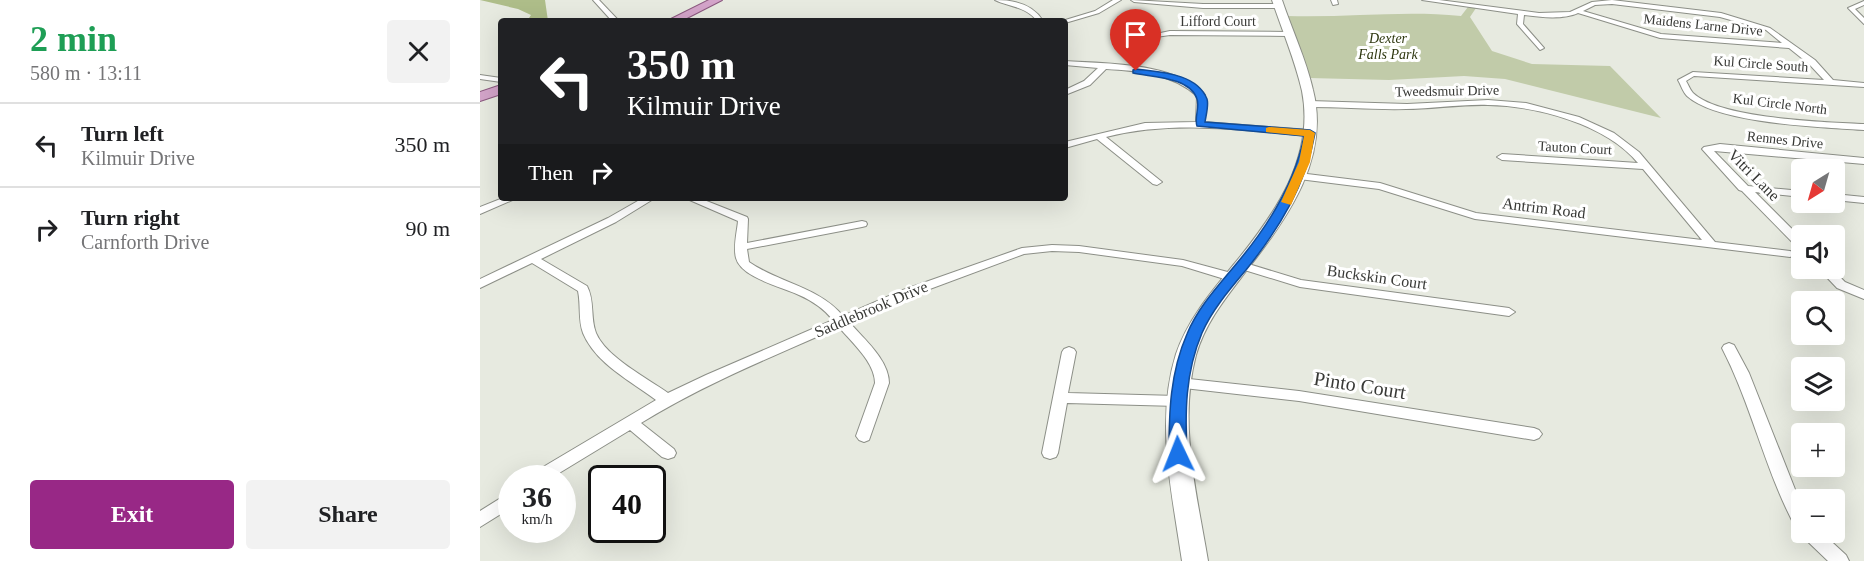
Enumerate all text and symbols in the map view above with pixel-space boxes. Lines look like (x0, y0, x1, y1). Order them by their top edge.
pin (1110, 9, 1161, 71)
street label: Maidens Larne Drive (1643, 11, 1763, 39)
street label: Lifford Court (1180, 14, 1256, 29)
icon: arrive (1119, 18, 1152, 51)
text: 2 min (30, 19, 117, 59)
button: close (387, 20, 450, 83)
park label: Dexter Falls Park (1357, 31, 1419, 62)
icon: left (528, 42, 606, 120)
text: 350 m (627, 42, 736, 88)
street label: Kul Circle South (1713, 53, 1809, 75)
text: 580 m · 13:11 (30, 62, 142, 84)
street label: Tweedsmuir Drive (1395, 83, 1499, 99)
text: Kilmuir Drive (627, 91, 781, 121)
street label: Kul Circle North (1732, 91, 1828, 117)
text: Turn left (81, 121, 164, 146)
icon: left (30, 129, 63, 162)
street label: Rennes Drive (1746, 129, 1824, 151)
text: 350 m (394, 132, 450, 157)
street label: Tauton Court (1538, 139, 1612, 157)
street label: Vitri Lane (1725, 146, 1783, 204)
text: Kilmuir Drive (81, 147, 195, 169)
icon: right (585, 156, 618, 189)
north arrow (1791, 159, 1845, 213)
map controls (1791, 159, 1845, 543)
text: Then (528, 160, 573, 185)
street label: Antrim Road (1501, 194, 1587, 222)
text: Turn right (81, 205, 180, 230)
icon: right (30, 213, 63, 246)
text: 90 m (405, 216, 450, 241)
button: sound (1791, 225, 1845, 279)
text: Carnforth Drive (81, 231, 209, 253)
street label: Buckskin Court (1326, 262, 1429, 293)
street label: Saddlebrook Drive (812, 277, 930, 341)
button: search (1791, 291, 1845, 345)
button: layers (1791, 357, 1845, 411)
street label: Pinto Court (1312, 367, 1408, 403)
position arrow (1146, 422, 1210, 486)
button: + (1791, 423, 1845, 477)
speed limit sign: 40 (588, 465, 666, 543)
button: Exit (30, 480, 234, 549)
button: Share (246, 480, 450, 549)
text: 36 (522, 480, 552, 513)
button: − (1791, 489, 1845, 543)
text: km/h (522, 511, 552, 527)

